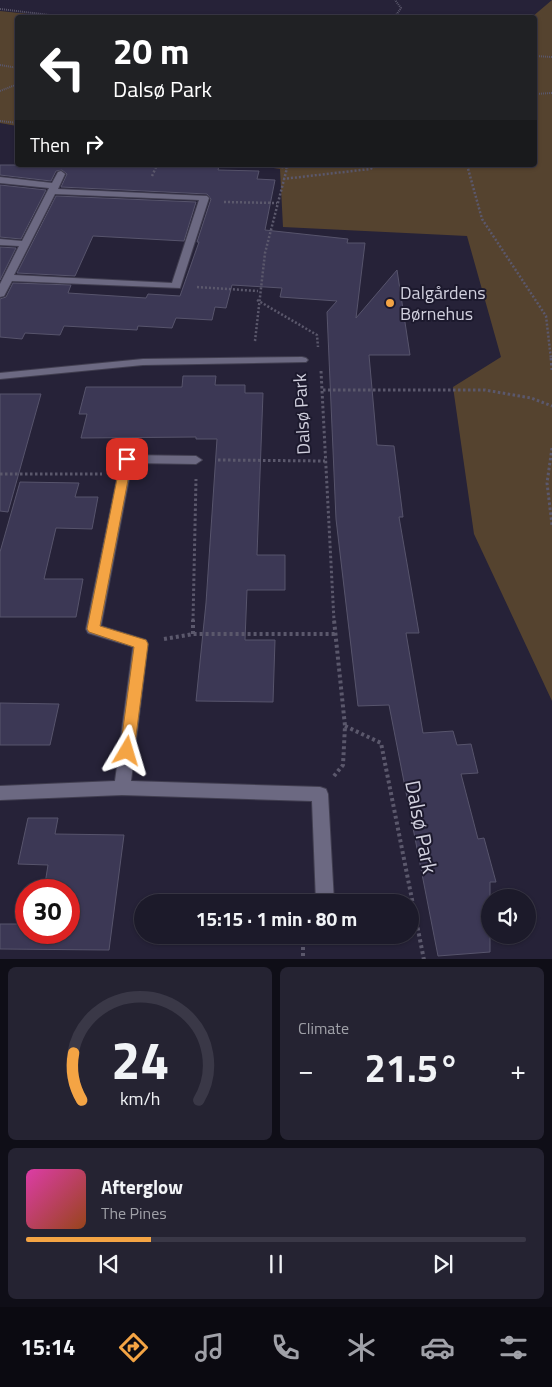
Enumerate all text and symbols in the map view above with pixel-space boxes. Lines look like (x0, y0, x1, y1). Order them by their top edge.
text: 20 m (113, 24, 189, 78)
icon: left (30, 35, 95, 100)
text: Dalsø Park (113, 72, 212, 106)
text: Then (30, 130, 70, 159)
icon: right (80, 130, 108, 158)
place label: Dalgårdens Børnehus (400, 279, 486, 327)
marker: Dalgårdens Børnehus (384, 297, 396, 309)
street label: Dalsø Park (286, 372, 317, 455)
pin (106, 438, 148, 480)
icon: arrive (113, 445, 141, 473)
position arrow (100, 724, 152, 776)
street label: Dalsø Park (397, 777, 447, 876)
speed limit sign: 30 (15, 879, 80, 944)
map controls (481, 889, 536, 944)
button: sound (481, 889, 536, 944)
text: 15:15 · 1 min · 80 m (196, 904, 357, 933)
text: Climate (298, 1016, 349, 1040)
text: 24 (111, 1020, 169, 1099)
text: 21.5° (365, 1039, 459, 1097)
text: − (298, 1048, 314, 1091)
text: + (510, 1048, 526, 1091)
text: km/h (120, 1085, 160, 1112)
text: Afterglow (101, 1172, 183, 1201)
text: The Pines (101, 1201, 167, 1225)
icon: previous (95, 1250, 123, 1278)
icon: pause (262, 1250, 290, 1278)
icon: next (429, 1250, 457, 1278)
text: 15:14 (21, 1330, 75, 1364)
icon: directions (116, 1330, 151, 1365)
icon: music (192, 1330, 227, 1365)
icon: phone (268, 1330, 303, 1365)
icon: climate (344, 1330, 379, 1365)
icon: car (420, 1330, 455, 1365)
icon: filters (496, 1330, 531, 1365)

